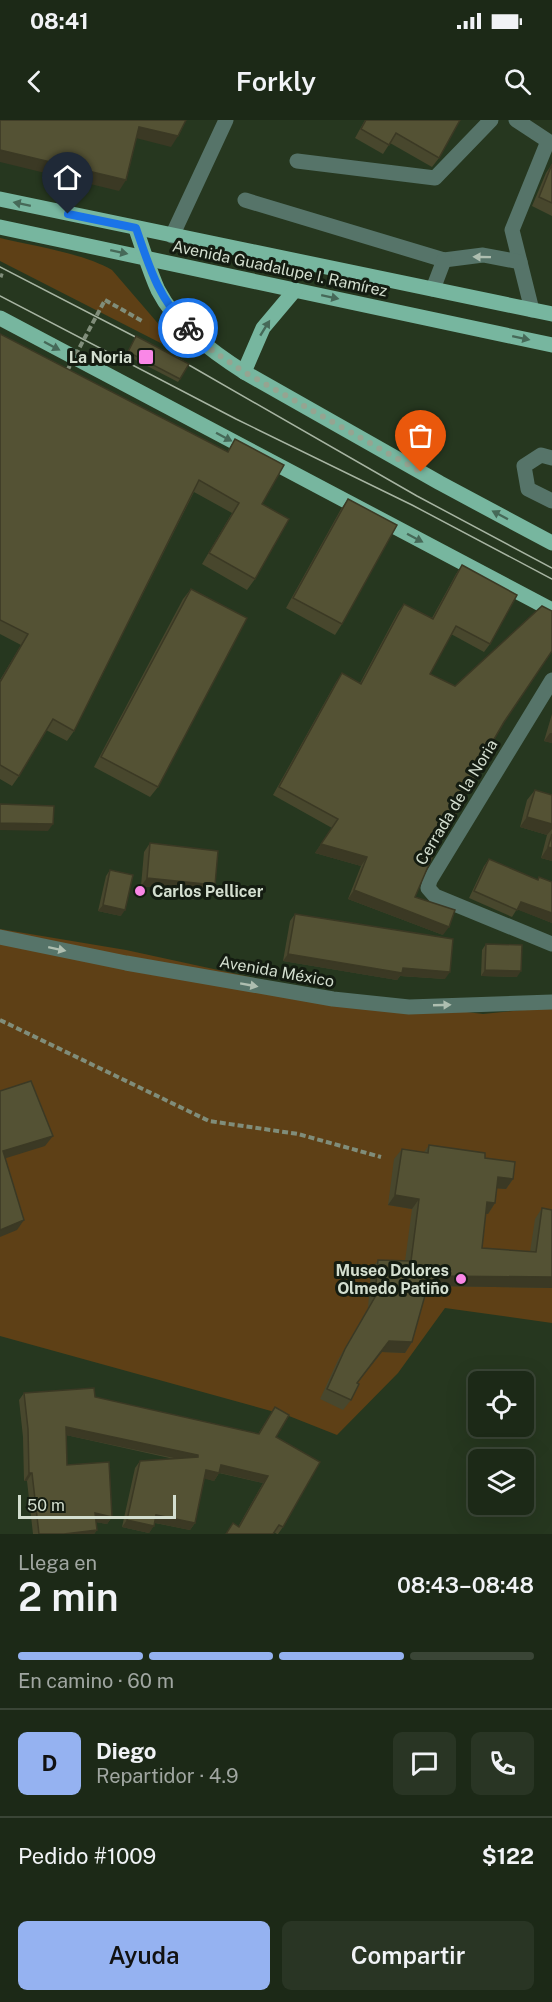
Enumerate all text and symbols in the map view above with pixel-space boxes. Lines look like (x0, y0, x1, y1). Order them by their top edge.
text: 08:41 (30, 8, 89, 34)
icon: back (18, 65, 51, 98)
text: Forkly (236, 65, 316, 97)
icon: search (501, 65, 534, 98)
pin (42, 152, 93, 214)
icon: home (51, 161, 84, 194)
one-way arrow (13, 198, 31, 208)
street label: Avenida Guadalupe I. Ramírez (171, 236, 389, 301)
one-way arrow (110, 248, 128, 258)
one-way arrow (472, 252, 491, 262)
one-way arrow (321, 293, 339, 303)
courier (158, 298, 218, 358)
icon: bike (172, 312, 205, 345)
one-way arrow (259, 320, 270, 336)
one-way arrow (512, 334, 531, 343)
one-way arrow (43, 341, 60, 350)
place label: La Noria (69, 348, 132, 367)
marker: La Noria (137, 348, 155, 366)
pin (395, 410, 446, 472)
icon: bag (404, 419, 437, 452)
one-way arrow (216, 432, 233, 442)
one-way arrow (492, 510, 509, 520)
one-way arrow (407, 533, 424, 543)
street label: Cerrada de la Noria (411, 736, 501, 869)
place label: Carlos Pellicer (152, 882, 264, 901)
marker: Carlos Pellicer (133, 884, 147, 898)
one-way arrow (48, 945, 67, 954)
street label: Avenida México (218, 952, 336, 991)
one-way arrow (240, 981, 259, 990)
one-way arrow (433, 1001, 452, 1010)
place label: Museo Dolores Olmedo Patiño (335, 1261, 449, 1298)
marker: Museo Dolores Olmedo Patiño (454, 1272, 468, 1286)
map controls (468, 1371, 534, 1515)
button: locate (468, 1371, 534, 1437)
button: layers (468, 1449, 534, 1515)
scale bar (18, 1492, 176, 1520)
text: 50 m (27, 1496, 65, 1515)
text: Llega en (18, 1551, 97, 1575)
text: 08:43–08:48 (397, 1572, 534, 1598)
text: 2 min (18, 1574, 119, 1620)
text: En camino · 60 m (18, 1669, 174, 1693)
button: chat (393, 1732, 456, 1795)
button: phone (471, 1732, 534, 1795)
text: Diego (96, 1738, 156, 1764)
text: D (42, 1750, 57, 1776)
text: Repartidor · 4.9 (96, 1764, 238, 1788)
text: Pedido #1009 (18, 1843, 156, 1869)
text: $122 (482, 1843, 534, 1869)
button: Ayuda (18, 1921, 270, 1990)
button: Compartir (282, 1921, 534, 1990)

